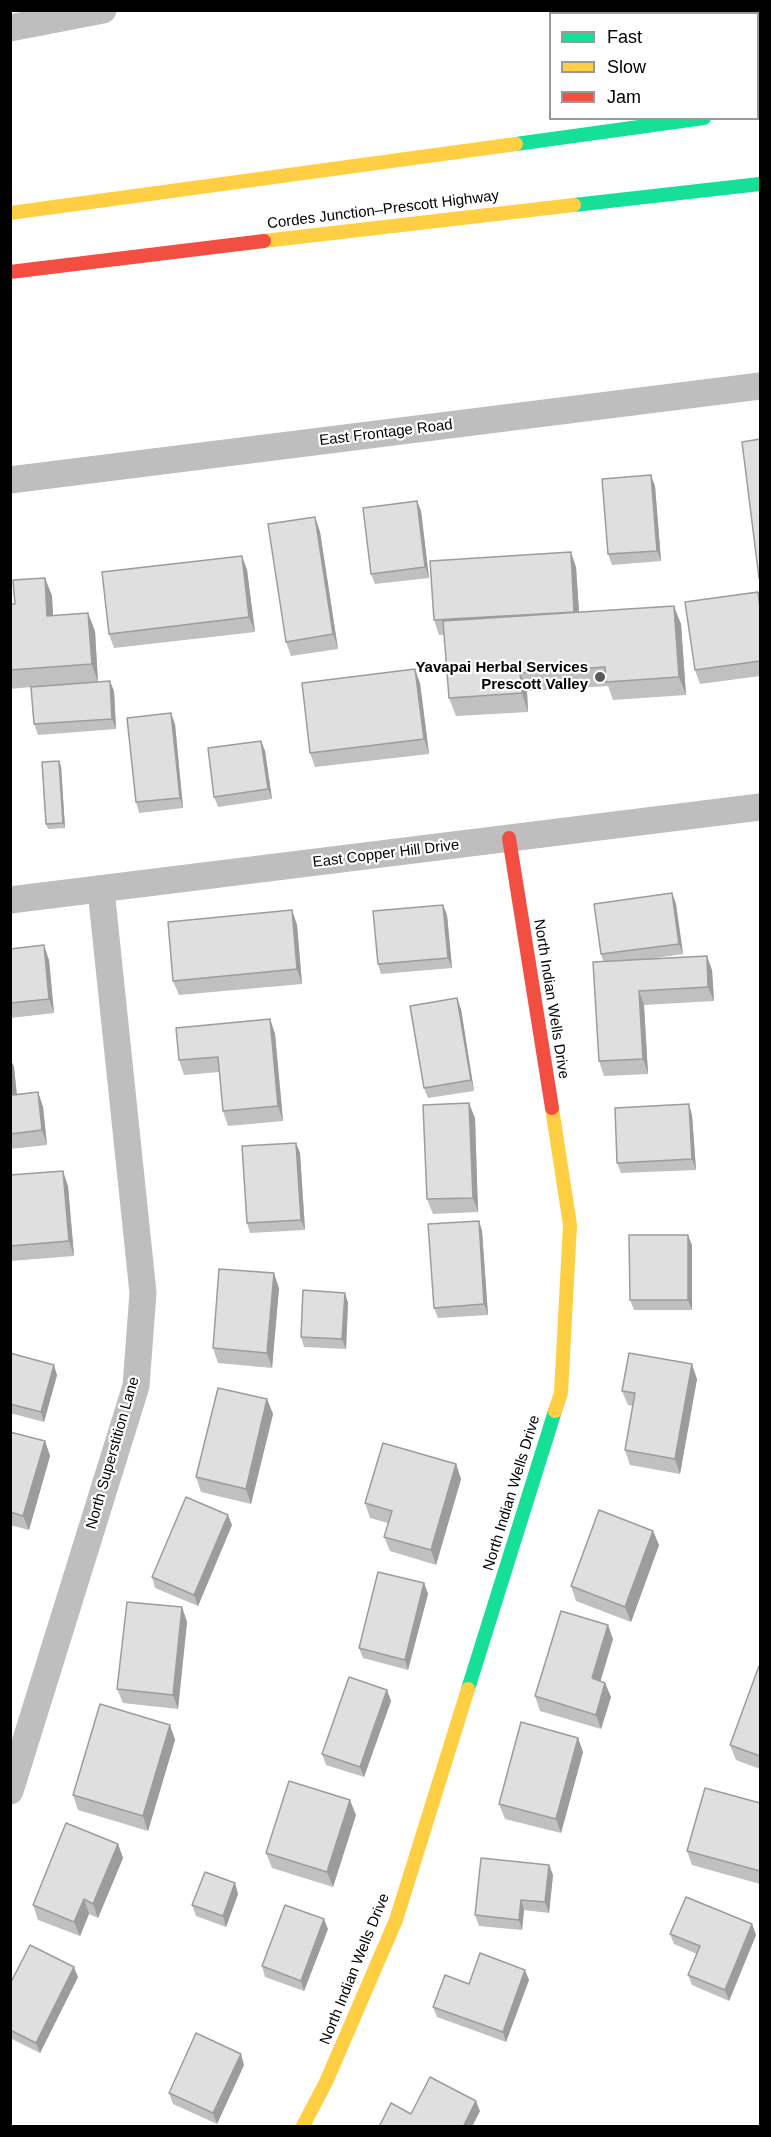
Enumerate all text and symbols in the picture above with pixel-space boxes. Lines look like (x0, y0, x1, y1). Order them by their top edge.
legend (549, 12, 759, 120)
text: Fast (607, 27, 642, 47)
text: Slow (607, 57, 646, 77)
text: Jam (607, 87, 641, 107)
street label: Cordes Junction–Prescott Highway (266, 187, 500, 233)
street label: East Frontage Road (318, 416, 454, 450)
place label: Yavapai Herbal Services Prescott Valley (415, 659, 588, 694)
marker: Yavapai Herbal Services Prescott Valley (593, 670, 607, 684)
street label: East Copper Hill Drive (312, 836, 460, 872)
street label: North Indian Wells Drive (529, 918, 573, 1080)
street label: North Superstition Lane (83, 1375, 143, 1531)
street label: North Indian Wells Drive (480, 1413, 544, 1573)
street label: North Indian Wells Drive (316, 1891, 394, 2047)

